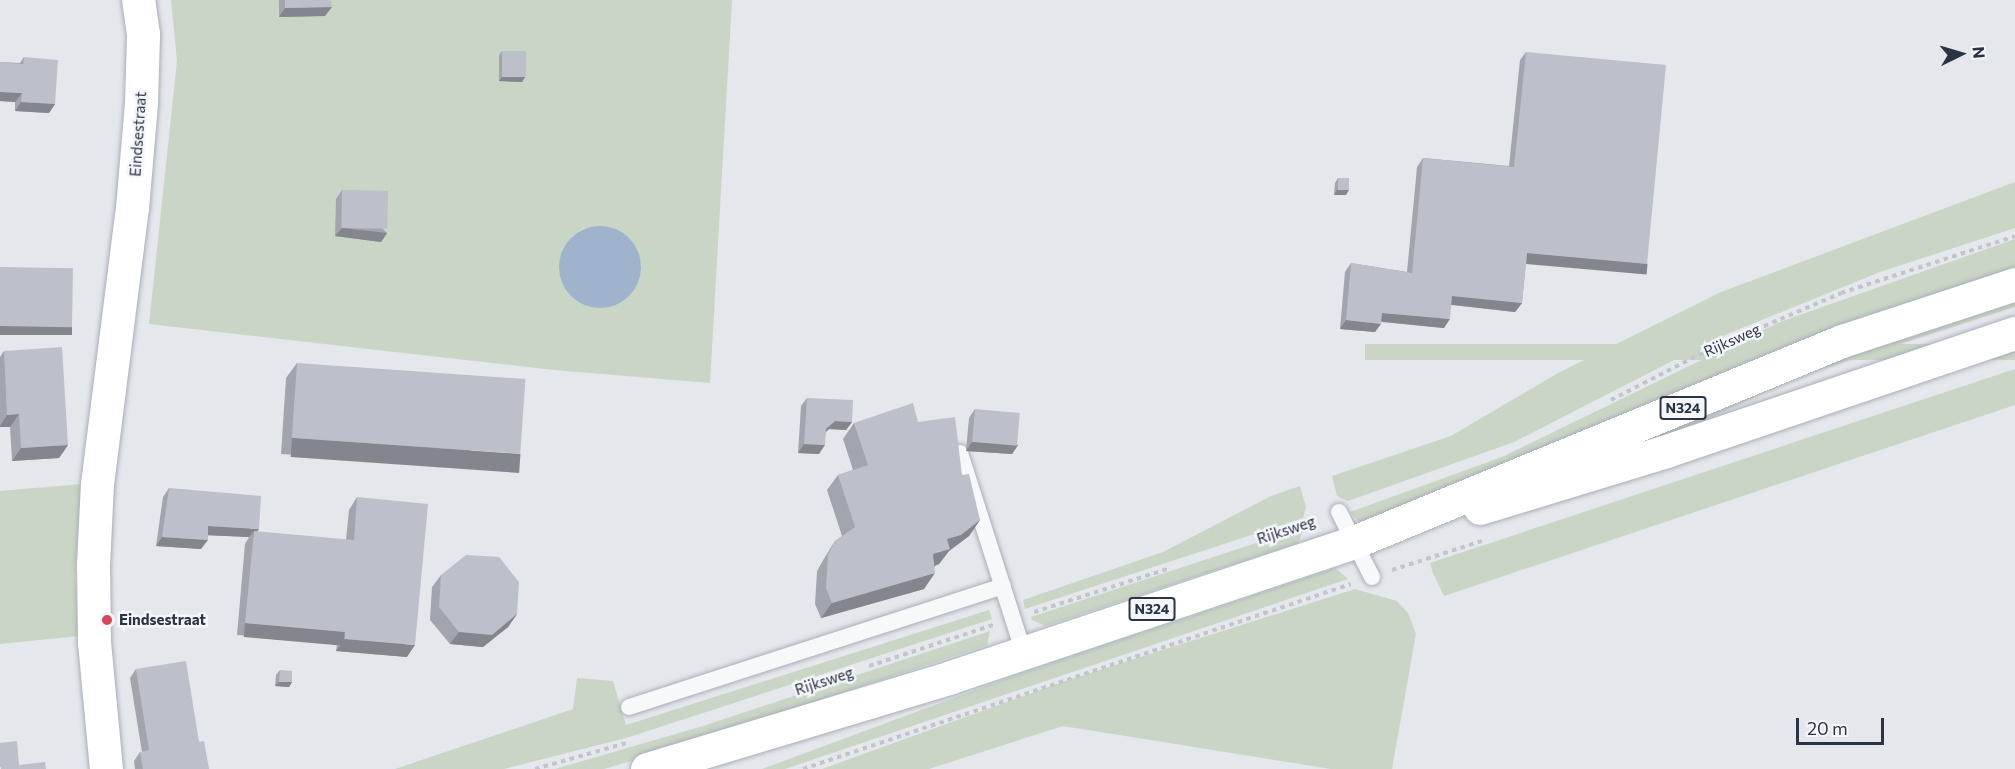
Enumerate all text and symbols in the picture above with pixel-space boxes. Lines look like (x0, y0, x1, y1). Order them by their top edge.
north arrow (1931, 24, 1991, 84)
text: N (1969, 46, 1989, 59)
street label: Eindsestraat (126, 91, 150, 177)
street label: Rijksweg (1701, 320, 1763, 360)
road number: N324 (1659, 397, 1707, 419)
street label: Rijksweg (1255, 512, 1317, 548)
road number: N324 (1128, 598, 1176, 620)
place label: Eindsestraat (119, 611, 206, 629)
marker: Eindsestraat (100, 613, 114, 627)
street label: Rijksweg (793, 663, 855, 699)
scale bar (1799, 706, 1888, 744)
text: 20 m (1807, 717, 1848, 739)

